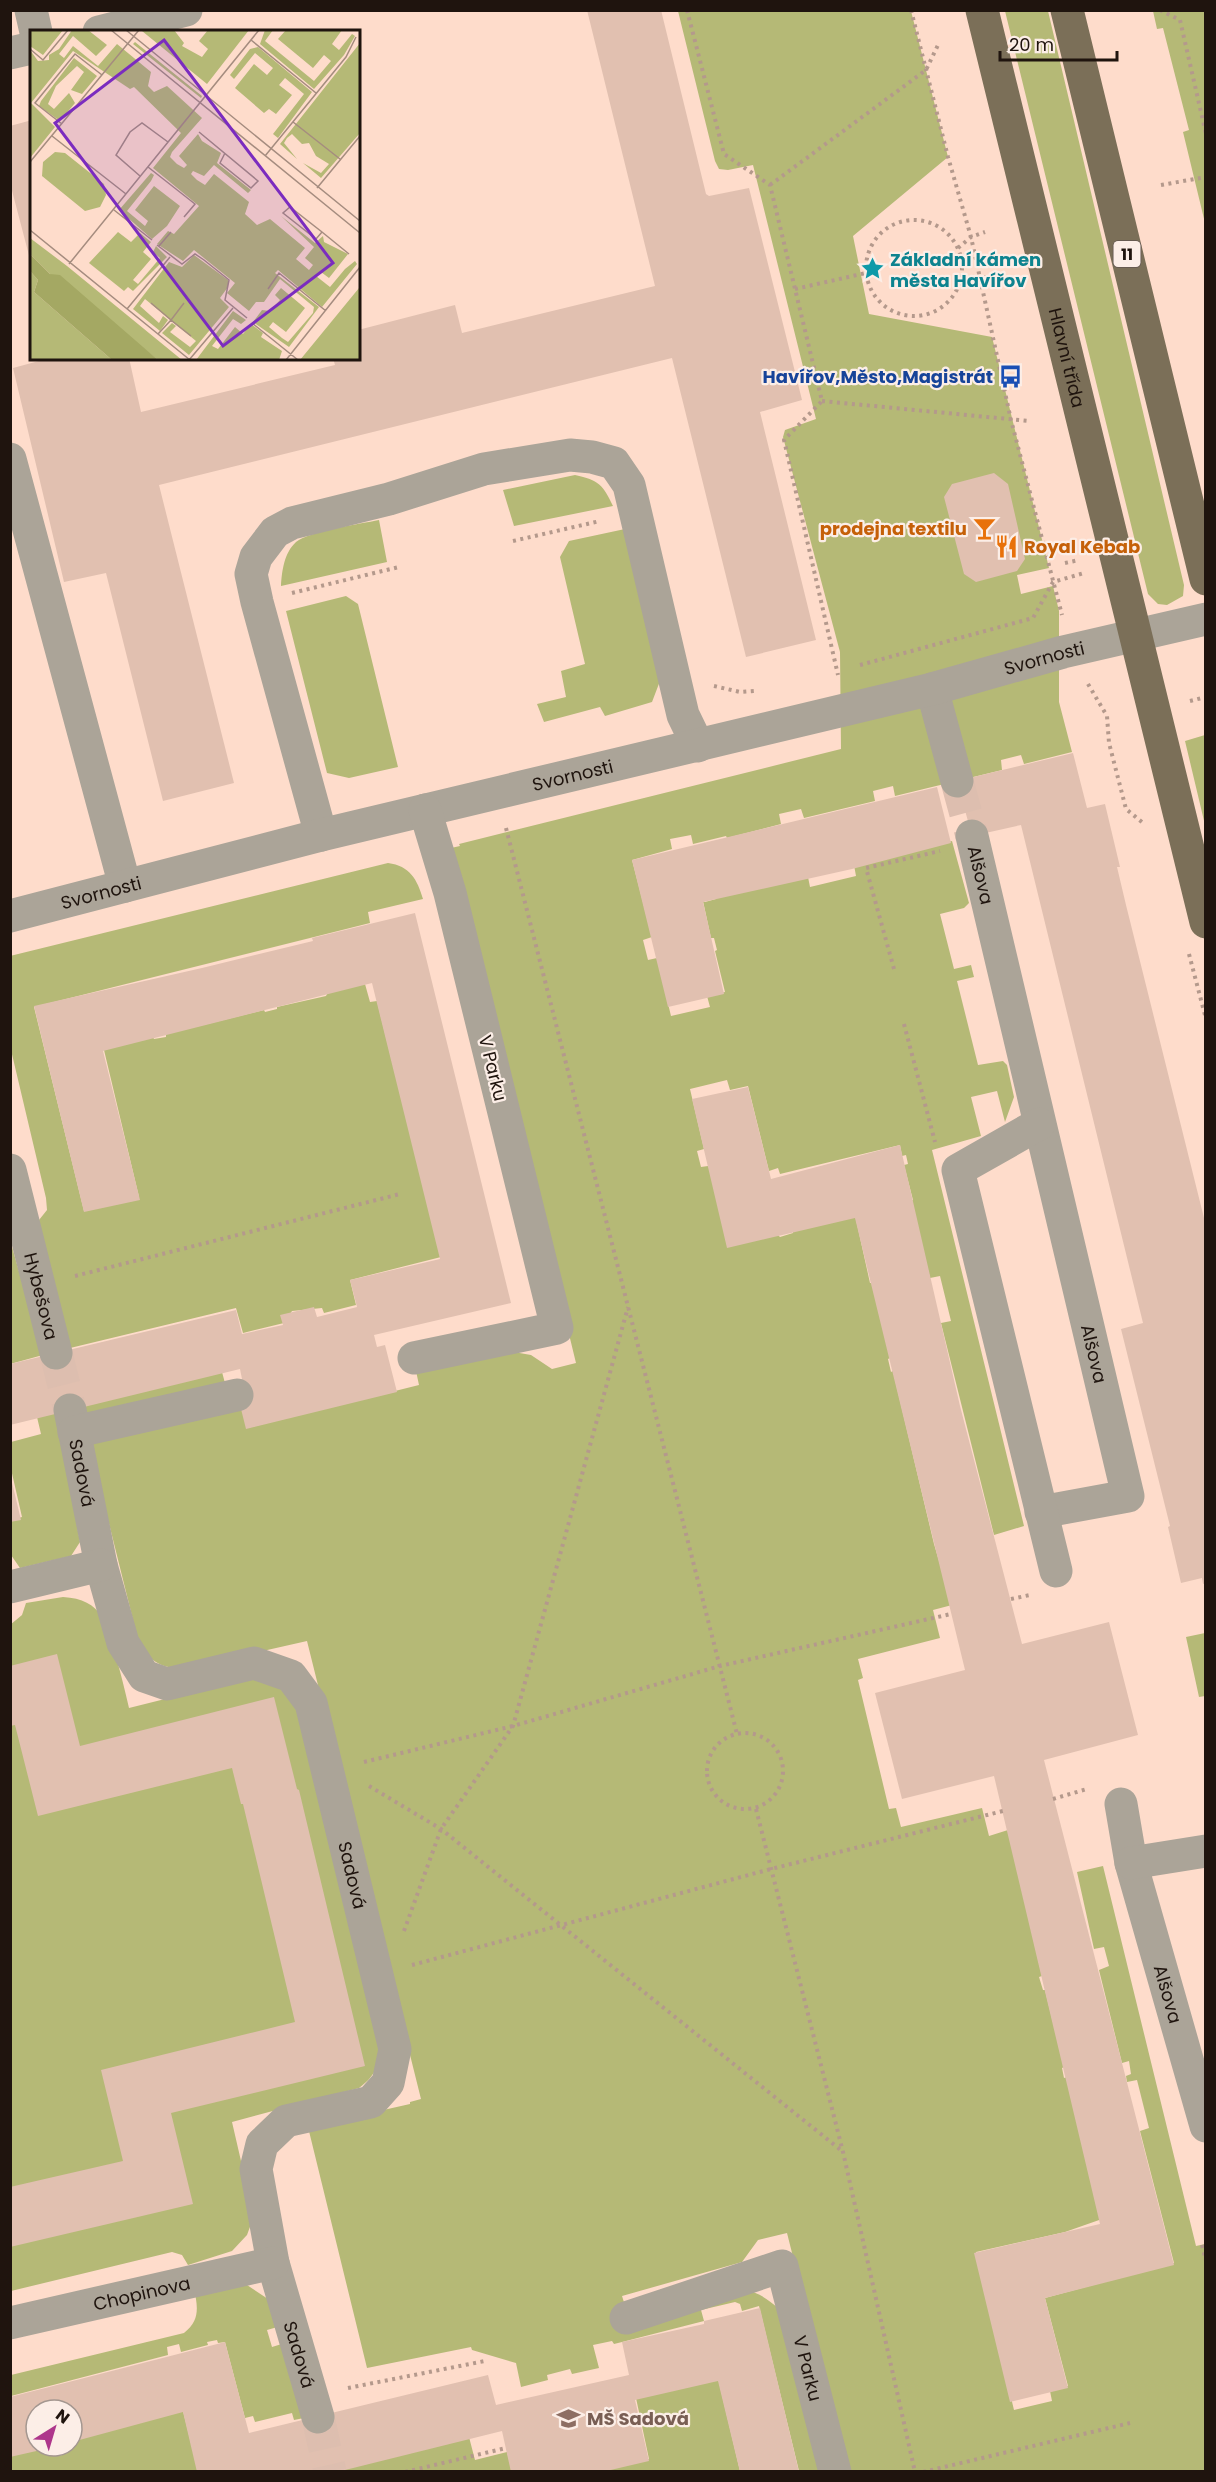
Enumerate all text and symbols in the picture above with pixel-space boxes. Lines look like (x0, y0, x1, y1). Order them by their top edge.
scale bar (1000, 24, 1117, 62)
inset map (30, 30, 360, 360)
text: 20 m (1009, 32, 1054, 57)
road number: 11 (1114, 241, 1140, 267)
place label: Základní kámen města Havířov (890, 247, 1041, 293)
place icon: Základní kámen města Havířov (859, 256, 885, 282)
street label: Hlavní třída (1043, 305, 1092, 410)
bus stop icon: Havířov,Město,Magistrát (998, 363, 1024, 389)
place label: Havířov,Město,Magistrát (763, 364, 993, 389)
bar icon: prodejna textilu (972, 515, 998, 541)
place label: prodejna textilu (820, 516, 967, 541)
restaurant icon: Royal Kebab (993, 533, 1019, 559)
place label: Royal Kebab (1024, 534, 1140, 559)
street label: Svornosti (1001, 635, 1087, 681)
street label: Svornosti (530, 753, 616, 797)
street label: Alšova (962, 843, 1000, 907)
street label: Svornosti (58, 870, 144, 915)
street label: V Parku (473, 1032, 513, 1104)
street label: Hybešova (19, 1250, 65, 1342)
street label: Alšova (1075, 1322, 1113, 1386)
street label: Sadová (64, 1437, 102, 1509)
street label: Sadová (333, 1839, 373, 1911)
street label: Alšova (1148, 1962, 1189, 2026)
street label: Chopinova (91, 2270, 193, 2316)
street label: Sadová (278, 2318, 321, 2391)
street label: V Parku (788, 2333, 829, 2404)
north arrow (24, 2398, 84, 2458)
text: N (51, 2404, 74, 2429)
school or university icon: MŠ Sadová (556, 2405, 582, 2431)
place label: MŠ Sadová (587, 2406, 689, 2431)

